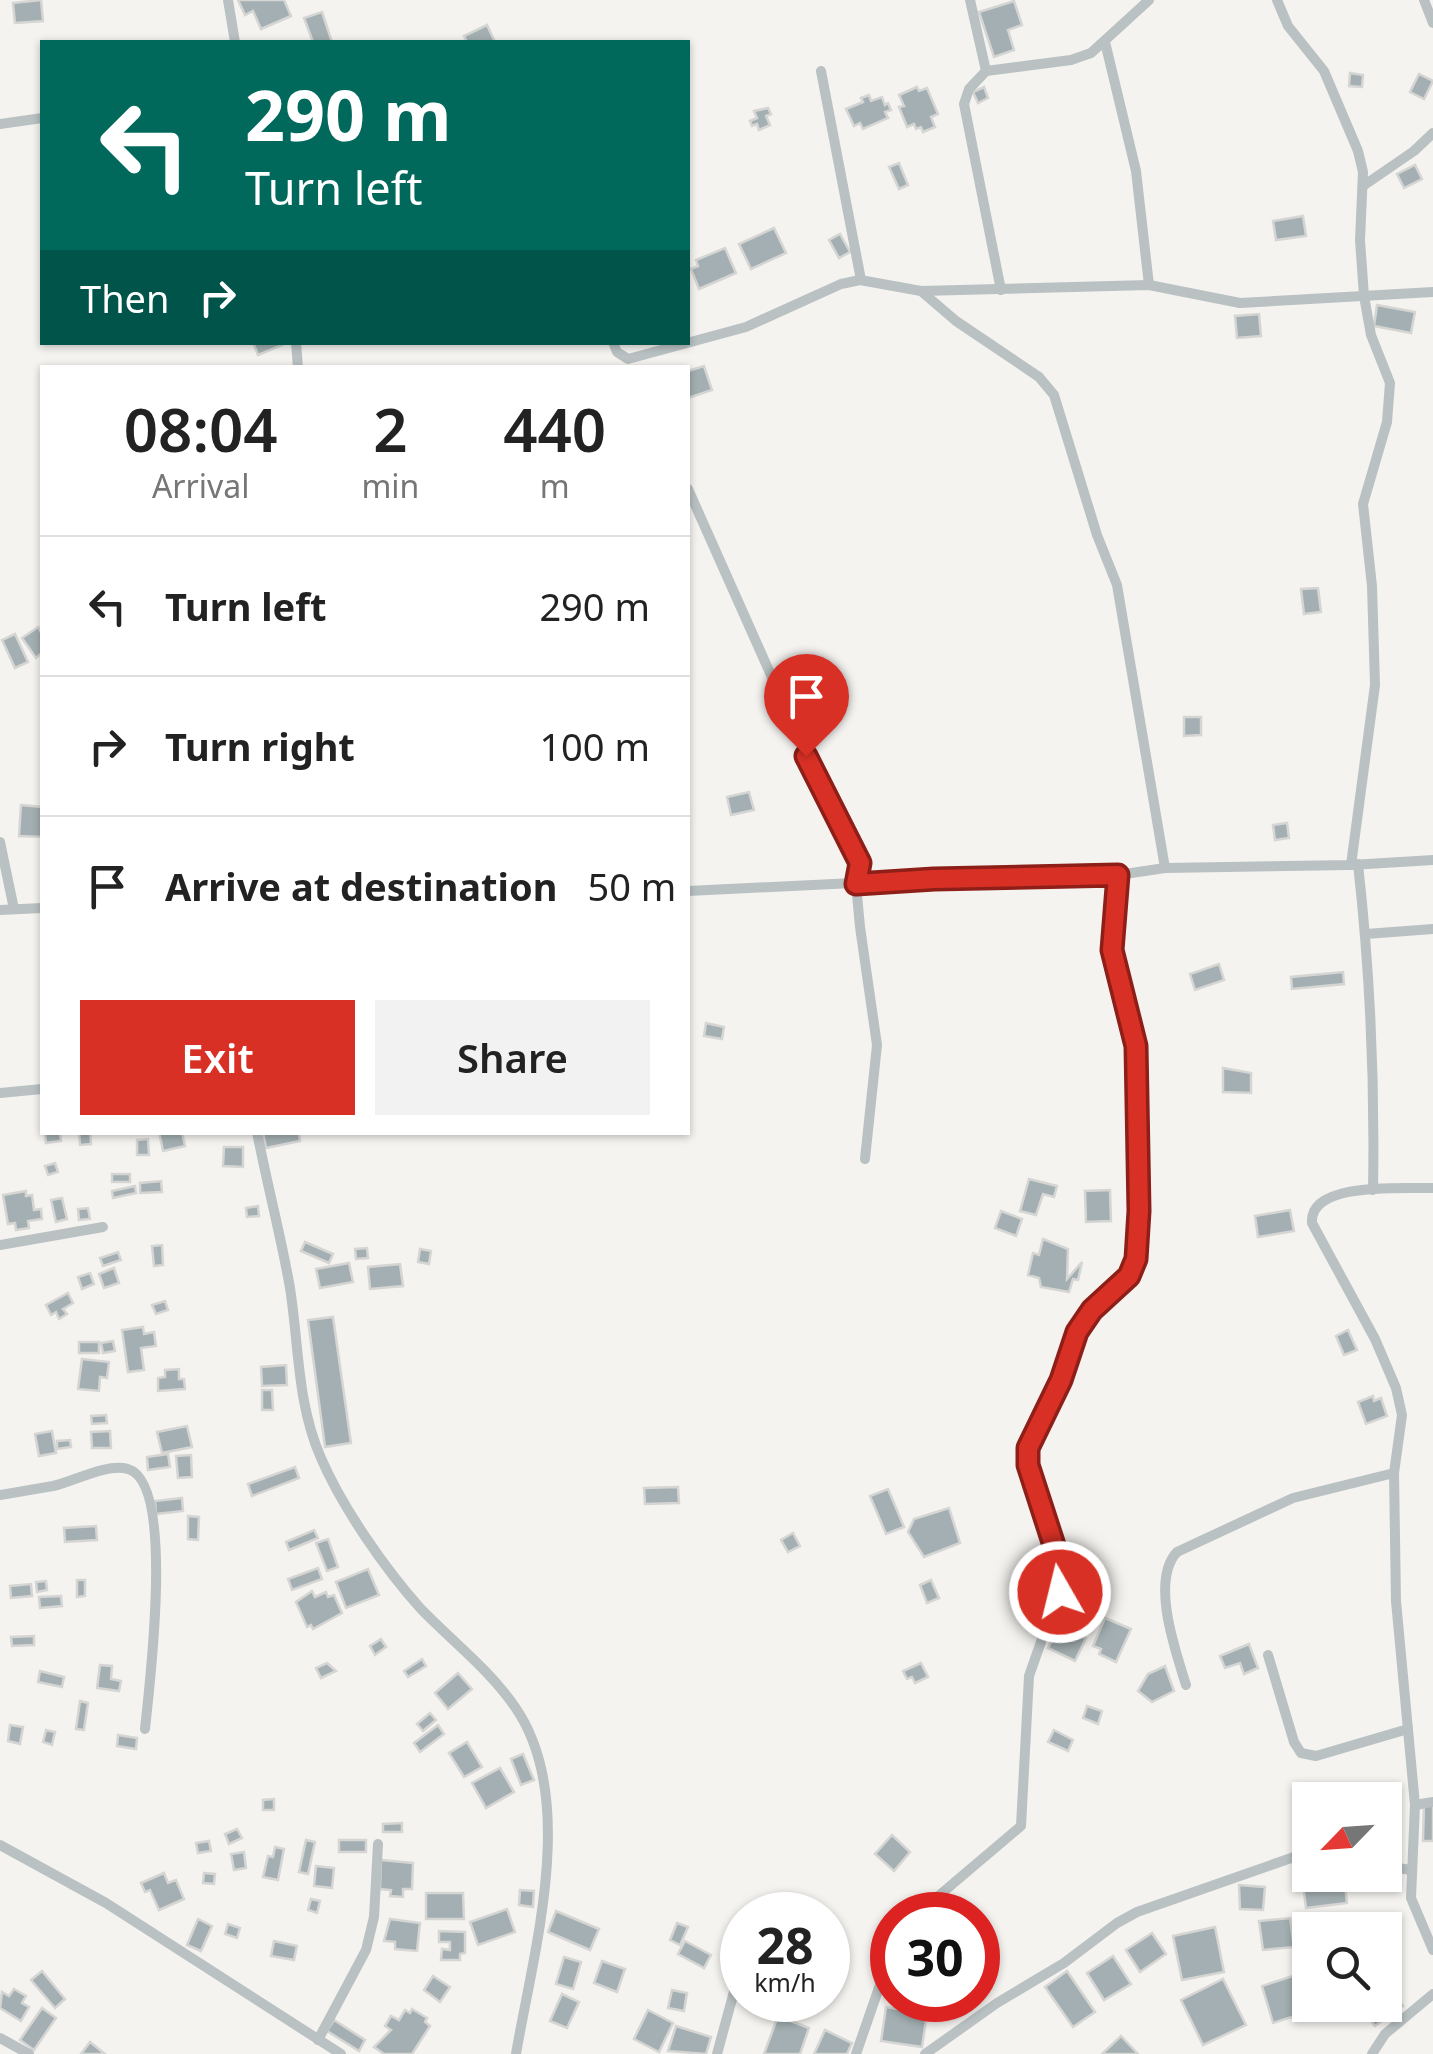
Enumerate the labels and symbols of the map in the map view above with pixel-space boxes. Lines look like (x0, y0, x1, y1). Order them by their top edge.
pin (764, 654, 849, 757)
position arrow (1008, 1540, 1112, 1644)
north arrow (1292, 1782, 1402, 1892)
speed limit sign: 30 (870, 1892, 1000, 2022)

